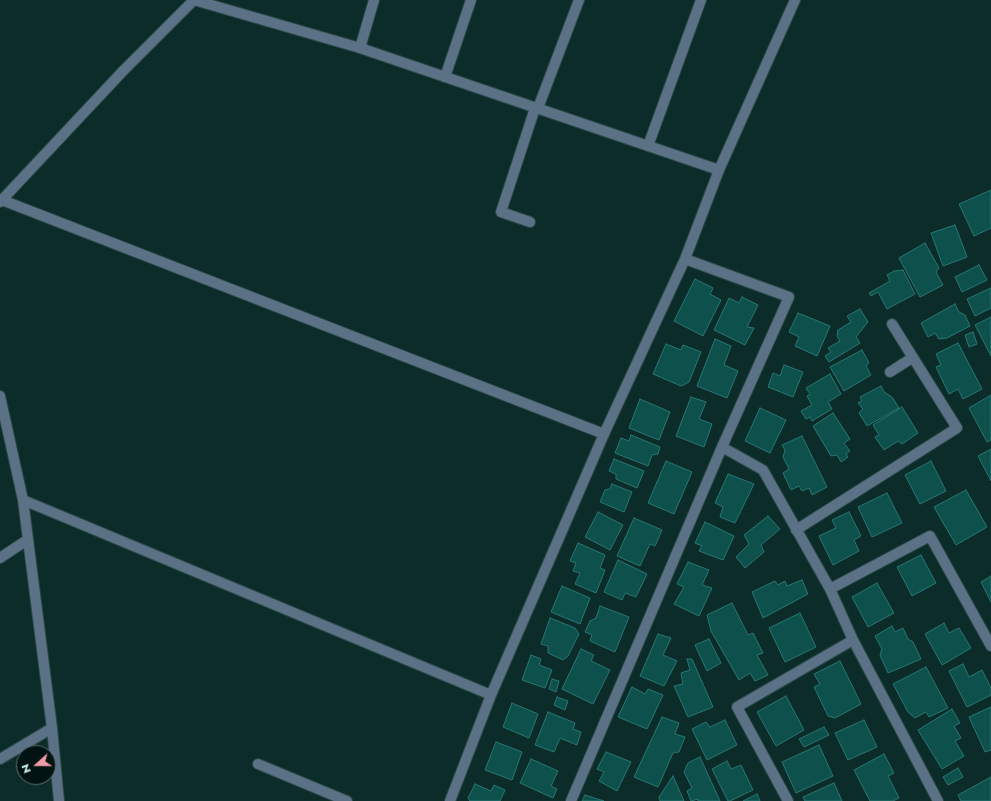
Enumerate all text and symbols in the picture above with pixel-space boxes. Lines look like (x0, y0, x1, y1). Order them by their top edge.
north arrow (16, 745, 56, 785)
text: N (17, 762, 35, 776)

